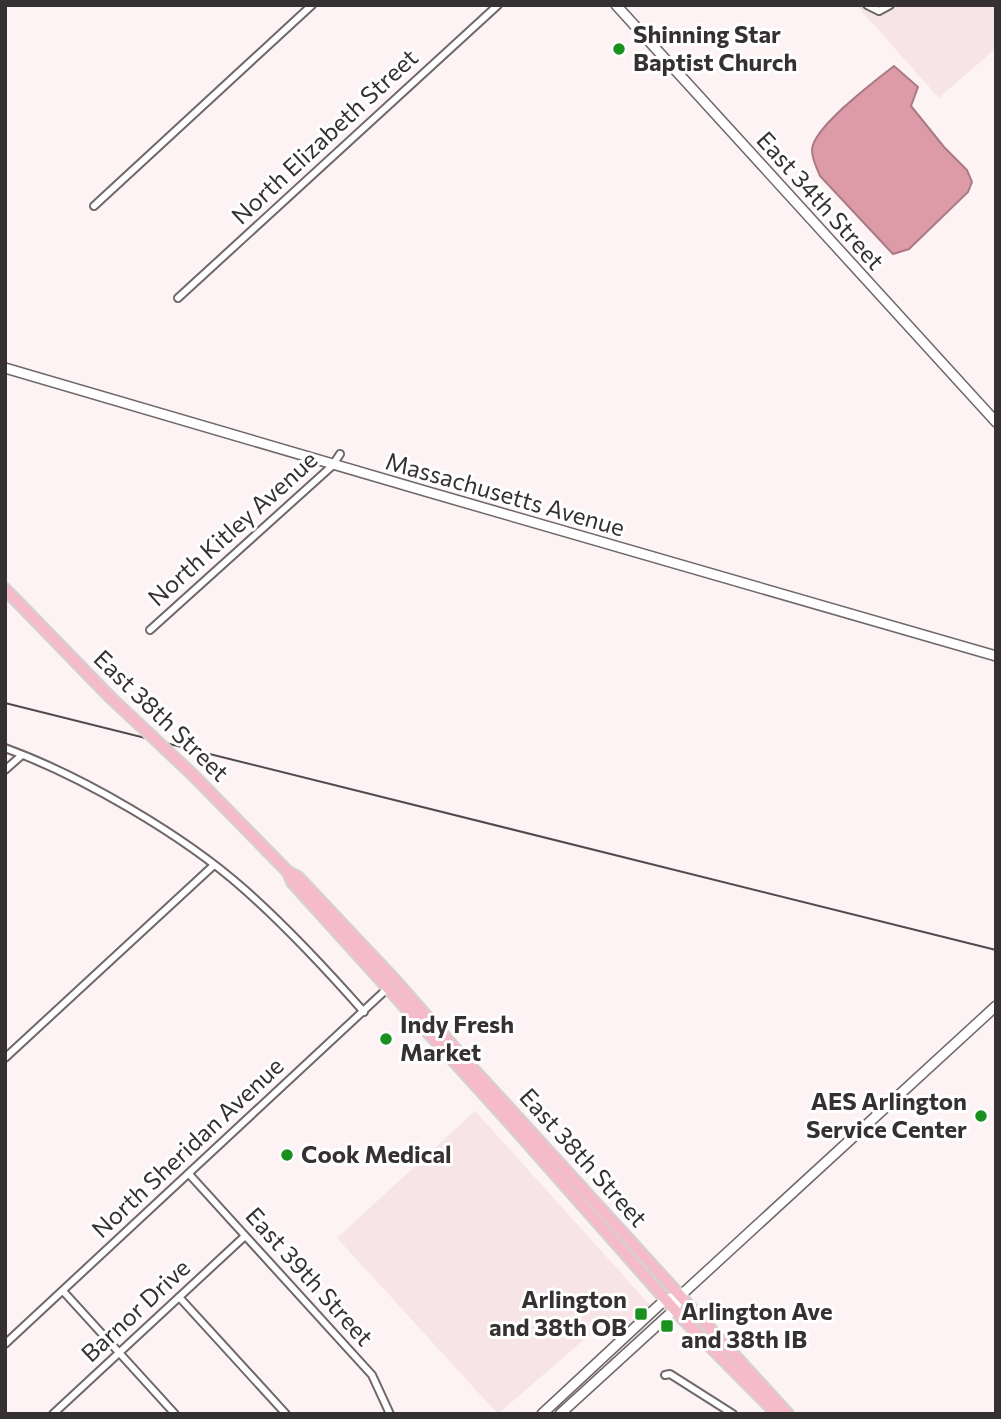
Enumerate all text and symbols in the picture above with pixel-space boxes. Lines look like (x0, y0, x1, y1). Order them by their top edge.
place label: Shinning Star Baptist Church (633, 19, 797, 76)
marker: Shinning Star Baptist Church (611, 41, 627, 57)
street label: North Elizabeth Street (225, 42, 423, 230)
street label: East 34th Street (751, 125, 891, 275)
street label: North Kitley Avenue (141, 444, 323, 612)
street label: Massachusetts Avenue (383, 446, 628, 542)
street label: East 38th Street (89, 643, 236, 787)
place label: Indy Fresh Market (400, 1009, 514, 1066)
marker: Indy Fresh Market (378, 1031, 394, 1047)
street label: North Sheridan Avenue (85, 1051, 289, 1243)
street label: East 38th Street (514, 1082, 654, 1232)
place label: AES Arlington Service Center (806, 1086, 967, 1143)
marker: AES Arlington Service Center (973, 1108, 989, 1124)
place label: Cook Medical (301, 1139, 452, 1168)
marker: Cook Medical (279, 1147, 295, 1163)
street label: East 39th Street (240, 1201, 380, 1351)
street label: Barnor Drive (75, 1252, 195, 1368)
place label: Arlington and 38th OB (489, 1284, 627, 1341)
place label: Arlington Ave and 38th IB (681, 1296, 833, 1353)
marker: Arlington and 38th OB (633, 1306, 649, 1322)
marker: Arlington Ave and 38th IB (659, 1318, 675, 1334)

